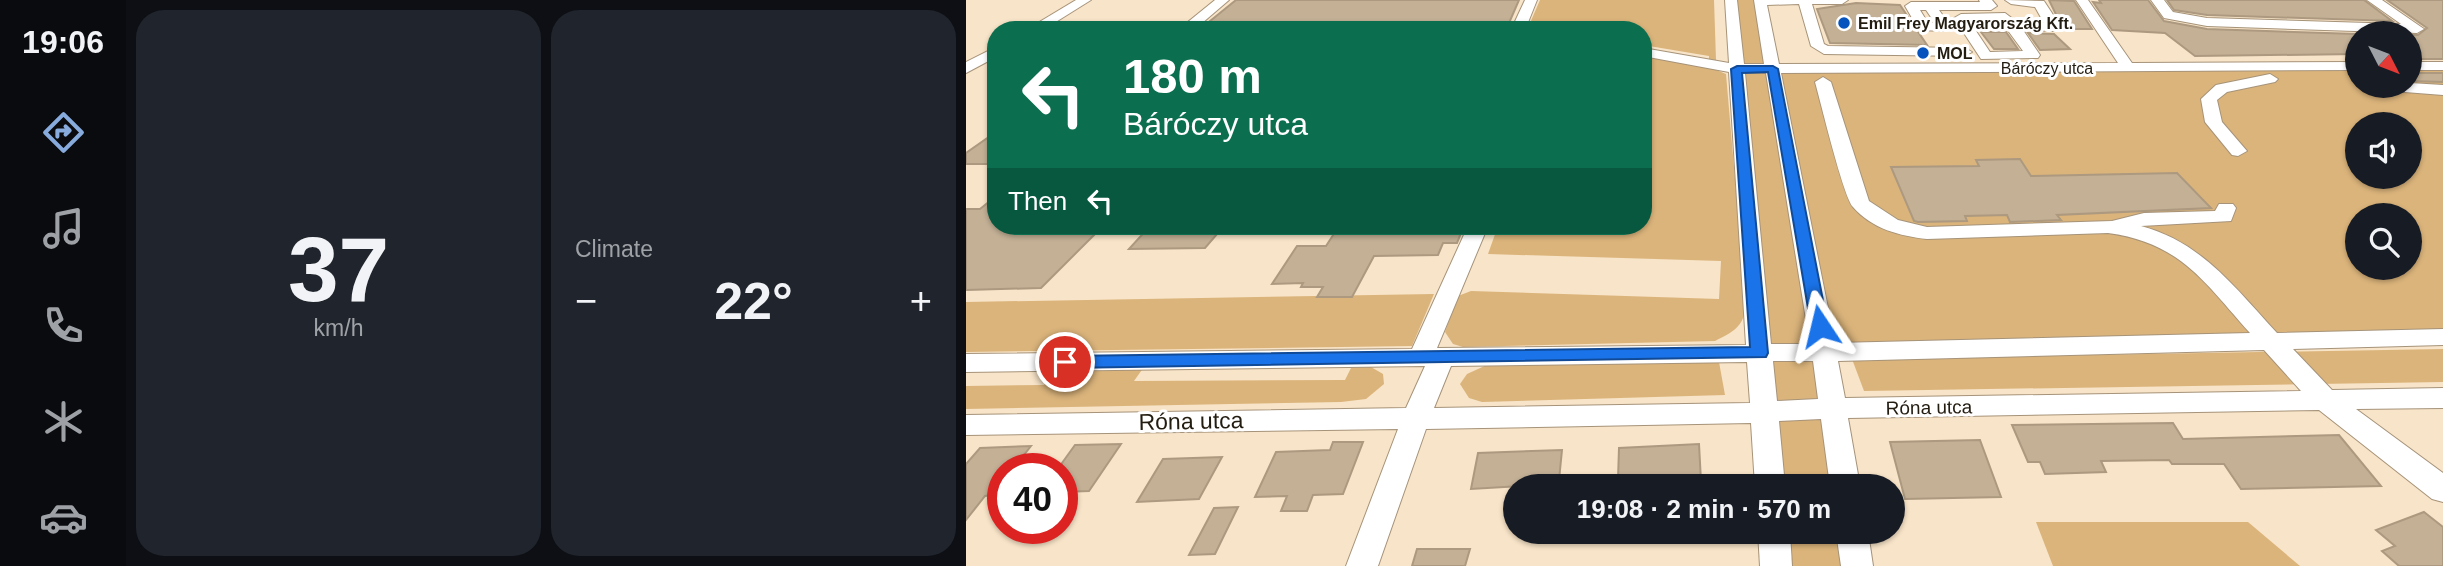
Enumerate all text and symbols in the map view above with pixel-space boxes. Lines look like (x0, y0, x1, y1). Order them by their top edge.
marker: Emil Frey Magyarország Kft. (1836, 15, 1852, 31)
place label: Emil Frey Magyarország Kft. (1858, 15, 2073, 32)
north arrow (2345, 21, 2422, 98)
map controls (2345, 21, 2422, 280)
text: 19:06 (22, 24, 104, 60)
marker: MOL (1915, 45, 1931, 61)
place label: MOL (1937, 45, 1973, 62)
icon: left (1008, 49, 1099, 140)
text: 180 m (1123, 49, 1262, 103)
street label: Báróczy utca (2001, 60, 2093, 77)
text: Báróczy utca (1123, 106, 1308, 142)
icon: directions (39, 108, 88, 157)
button: sound (2345, 112, 2422, 189)
icon: left (1081, 182, 1119, 220)
text: Then (1008, 186, 1067, 216)
button: search (2345, 203, 2422, 280)
icon: music (39, 204, 88, 253)
text: 37 (288, 219, 389, 320)
text: Climate (575, 236, 653, 262)
text: 22° (714, 272, 793, 330)
text: − (575, 280, 597, 322)
text: + (910, 280, 932, 322)
position arrow (1783, 289, 1857, 363)
icon: phone (39, 301, 88, 350)
text: km/h (314, 315, 363, 341)
pin (1035, 332, 1095, 392)
icon: arrive (1046, 343, 1084, 381)
street label: Róna utca (1886, 396, 1973, 419)
icon: climate (39, 397, 88, 446)
street label: Róna utca (1138, 407, 1244, 435)
speed limit sign: 40 (987, 453, 1078, 544)
icon: car (39, 493, 88, 542)
text: 19:08 · 2 min · 570 m (1577, 494, 1831, 524)

